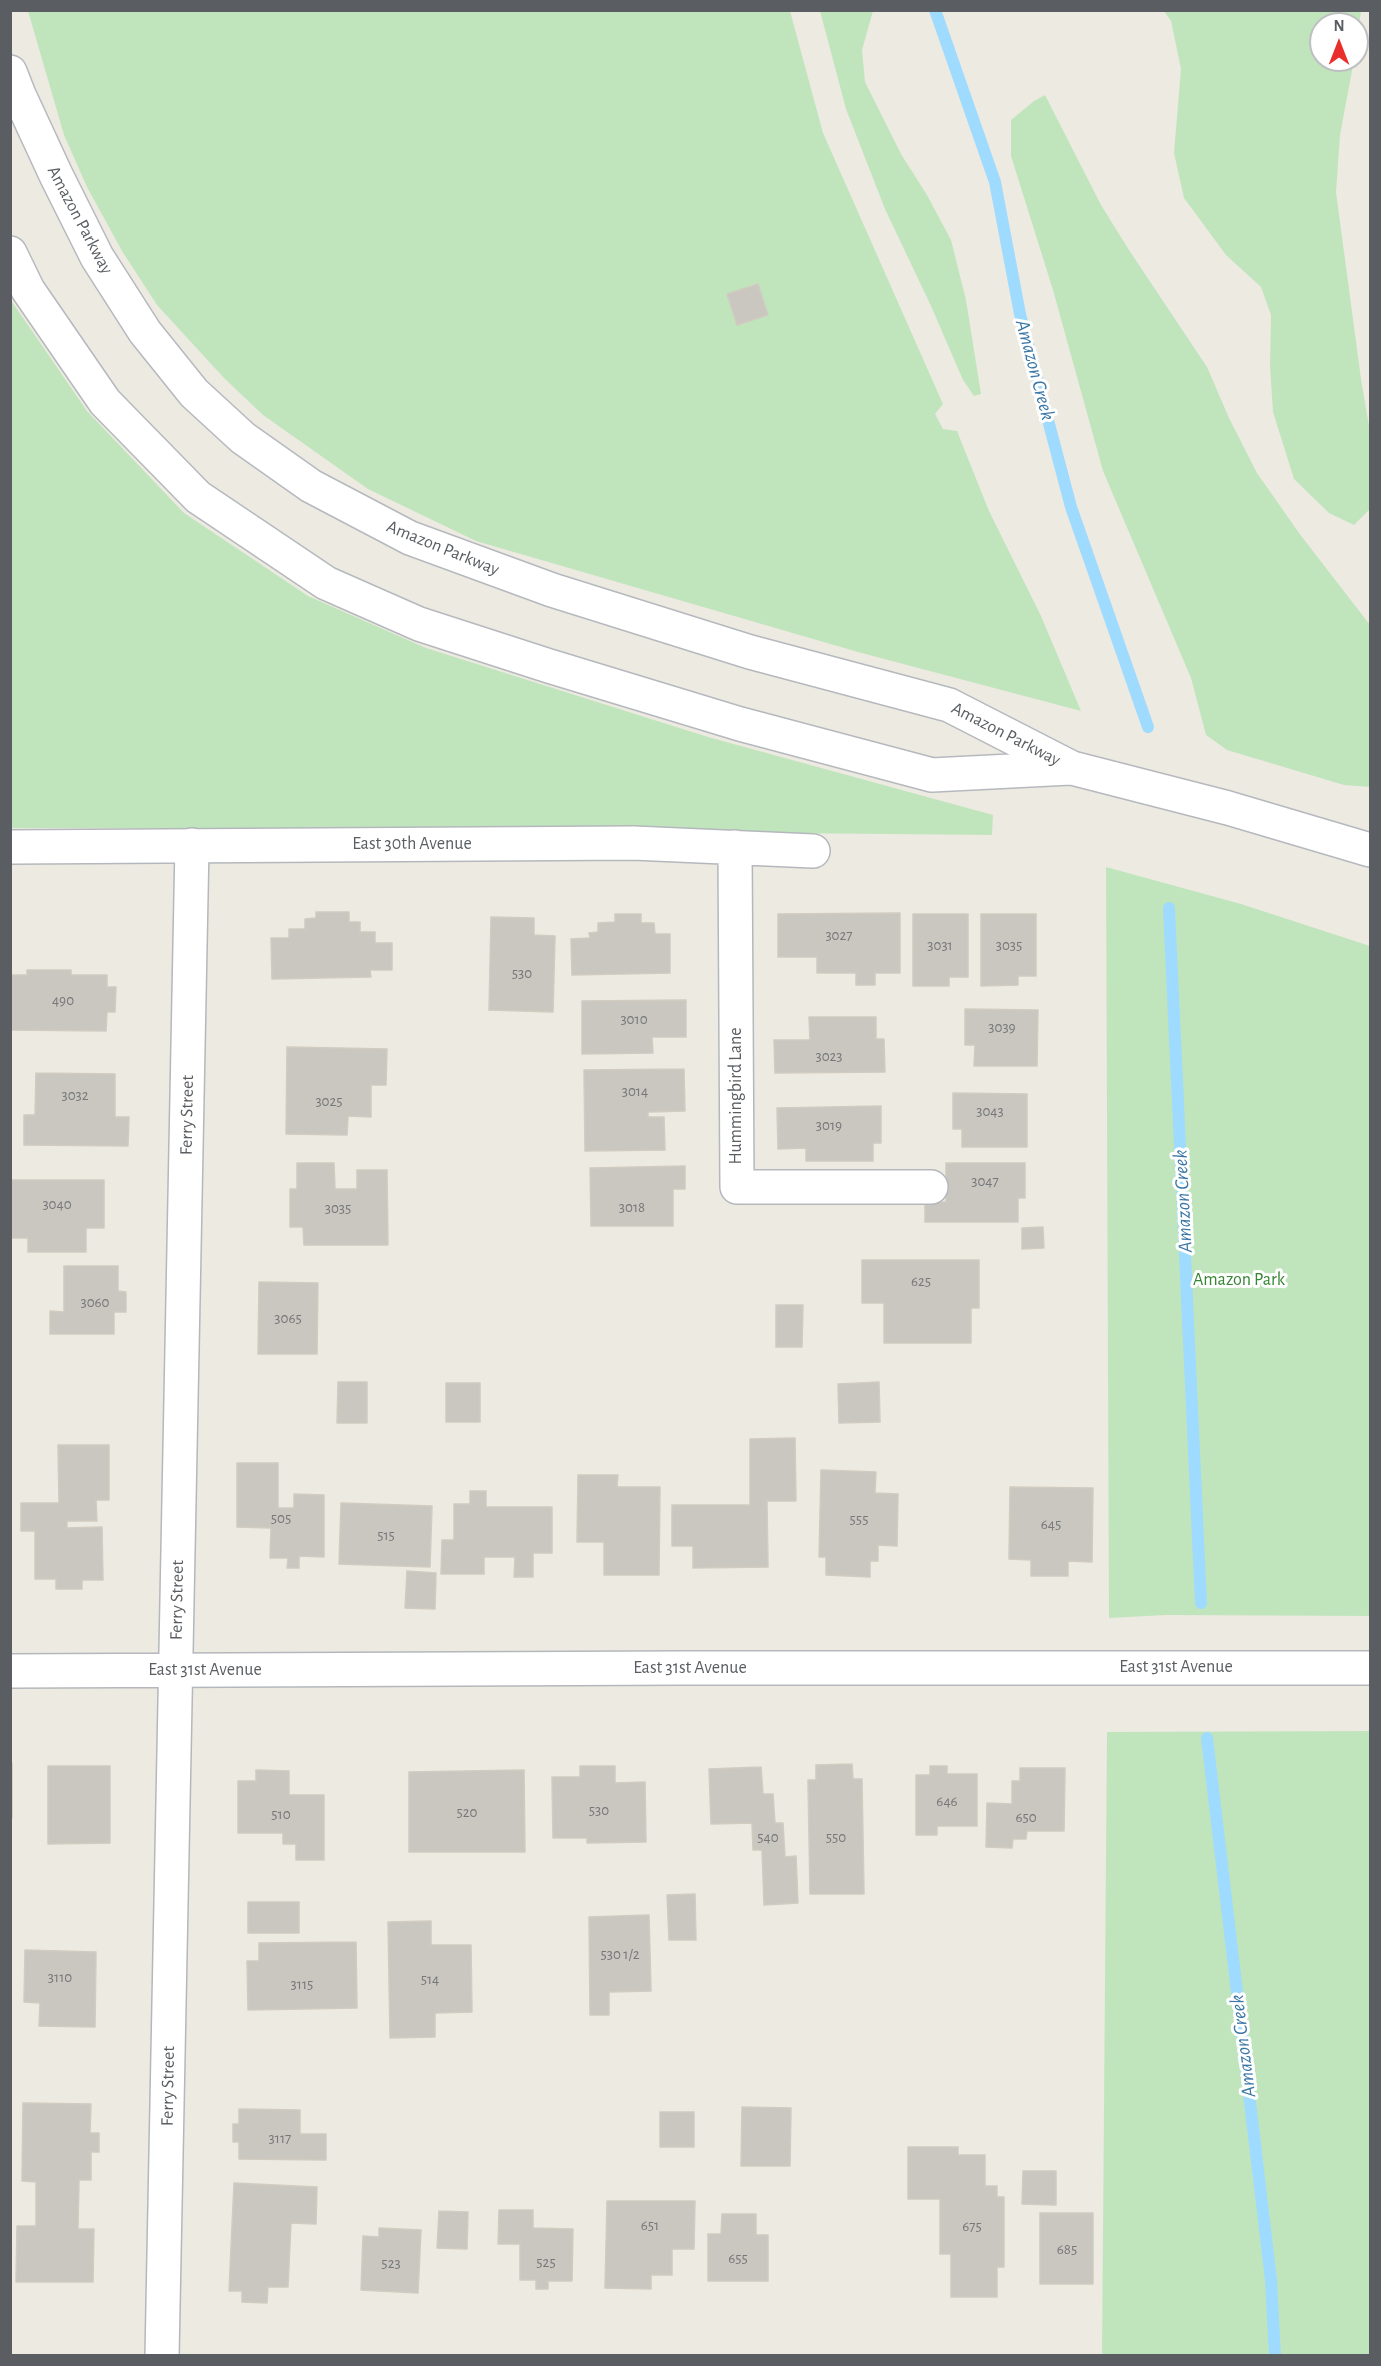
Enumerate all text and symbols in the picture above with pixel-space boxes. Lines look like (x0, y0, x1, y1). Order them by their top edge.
north arrow (1309, 12, 1369, 72)
text: N (1333, 18, 1345, 34)
street label: Amazon Parkway (42, 162, 118, 278)
water label: Amazon Creek (1010, 317, 1060, 423)
street label: Amazon Parkway (383, 516, 503, 580)
street label: Amazon Parkway (948, 697, 1064, 771)
street label: East 30th Avenue (352, 833, 472, 855)
house number: 3027 (825, 926, 853, 944)
house number: 3031 (927, 936, 953, 954)
house number: 3035 (996, 936, 1022, 954)
house number: 530 (512, 964, 532, 982)
house number: 490 (52, 991, 74, 1009)
house number: 3010 (620, 1010, 648, 1028)
house number: 3039 (988, 1018, 1016, 1036)
street label: Hummingbird Lane (725, 1027, 747, 1165)
house number: 3023 (815, 1047, 843, 1065)
street label: Ferry Street (176, 1075, 198, 1155)
house number: 3014 (622, 1082, 648, 1100)
house number: 3032 (61, 1086, 89, 1104)
house number: 3025 (315, 1092, 343, 1110)
house number: 3043 (976, 1102, 1004, 1120)
house number: 3019 (816, 1116, 842, 1134)
water label: Amazon Creek (1168, 1149, 1198, 1253)
house number: 3047 (971, 1172, 999, 1190)
house number: 3040 (42, 1195, 72, 1213)
house number: 3018 (619, 1198, 645, 1216)
house number: 3035 (325, 1199, 351, 1217)
park label: Amazon Park (1193, 1269, 1285, 1291)
house number: 625 (911, 1272, 931, 1290)
house number: 3060 (80, 1293, 110, 1311)
house number: 3065 (274, 1309, 302, 1327)
house number: 505 (271, 1509, 291, 1527)
house number: 555 (850, 1510, 868, 1528)
house number: 645 (1041, 1515, 1061, 1533)
house number: 515 (377, 1526, 395, 1544)
street label: Ferry Street (166, 1560, 188, 1640)
street label: East 31st Avenue (1119, 1656, 1233, 1678)
street label: East 31st Avenue (633, 1657, 747, 1679)
street label: East 31st Avenue (148, 1659, 262, 1681)
house number: 646 (936, 1792, 958, 1810)
house number: 530 (589, 1801, 609, 1819)
house number: 520 (456, 1803, 478, 1821)
house number: 510 (271, 1805, 291, 1823)
house number: 650 (1015, 1808, 1037, 1826)
house number: 540 (757, 1828, 779, 1846)
house number: 550 (826, 1828, 846, 1846)
house number: 530 1/2 (600, 1945, 640, 1963)
house number: 3110 (48, 1968, 72, 1986)
house number: 514 (421, 1970, 439, 1988)
house number: 3115 (291, 1975, 313, 1993)
water label: Amazon Creek (1225, 1993, 1261, 2099)
street label: Ferry Street (157, 2046, 179, 2126)
house number: 3117 (269, 2129, 291, 2147)
house number: 651 (641, 2216, 659, 2234)
house number: 675 (962, 2217, 982, 2235)
house number: 685 (1057, 2240, 1077, 2258)
house number: 655 (728, 2249, 748, 2267)
house number: 525 (536, 2253, 556, 2271)
house number: 523 (381, 2254, 401, 2272)

